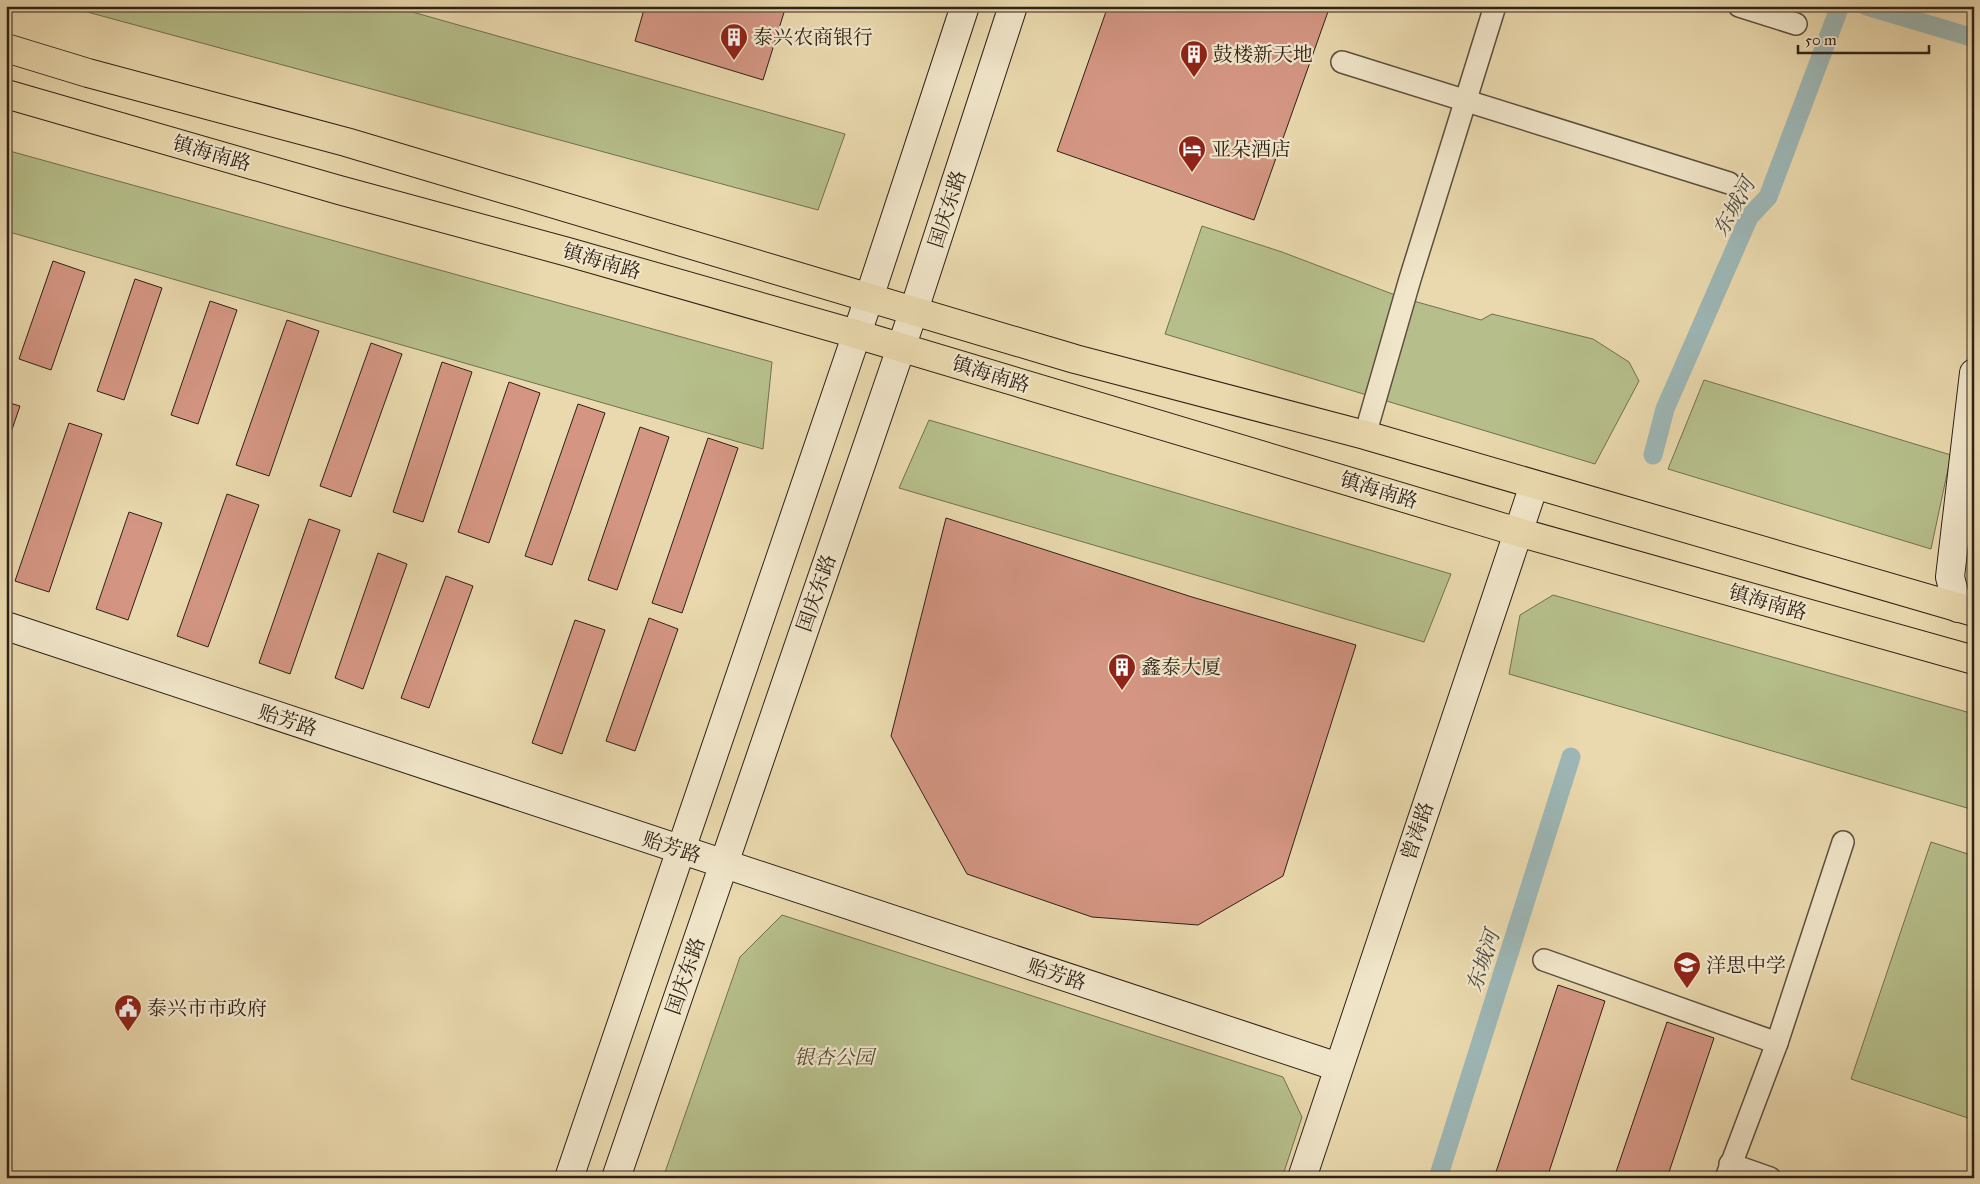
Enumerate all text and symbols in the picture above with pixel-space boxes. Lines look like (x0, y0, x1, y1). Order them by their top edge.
building icon: 泰兴农商银行 (719, 22, 749, 61)
scale bar (1798, 22, 1929, 54)
place label: 泰兴农商银行 (753, 25, 873, 49)
text: 50 m (1805, 31, 1837, 49)
building icon: 鼓楼新天地 (1179, 39, 1209, 78)
place label: 鼓楼新天地 (1213, 42, 1313, 66)
street label: 镇海南路 (170, 130, 254, 176)
hotel icon: 亚朵酒店 (1177, 134, 1207, 173)
place label: 亚朵酒店 (1211, 137, 1291, 161)
street label: 国庆东路 (923, 167, 971, 251)
water label: 东城河 (1707, 170, 1763, 241)
street label: 镇海南路 (560, 238, 644, 284)
street label: 镇海南路 (949, 351, 1033, 397)
street label: 镇海南路 (1337, 467, 1421, 513)
street label: 国庆东路 (792, 551, 840, 635)
street label: 镇海南路 (1726, 579, 1810, 625)
building icon: 鑫泰大厦 (1107, 652, 1137, 691)
place label: 鑫泰大厦 (1141, 655, 1221, 679)
street label: 贻芳路 (256, 699, 320, 741)
street label: 曾涛路 (1396, 799, 1438, 863)
street label: 贻芳路 (640, 826, 704, 868)
water label: 东城河 (1461, 923, 1506, 995)
street label: 国庆东路 (661, 934, 709, 1018)
school or university icon: 洋思中学 (1672, 950, 1702, 989)
street label: 贻芳路 (1025, 953, 1089, 995)
place label: 洋思中学 (1706, 953, 1786, 977)
public building icon: 泰兴市市政府 (113, 993, 143, 1032)
place label: 泰兴市市政府 (147, 996, 267, 1020)
park label: 银杏公园 (794, 1045, 877, 1069)

